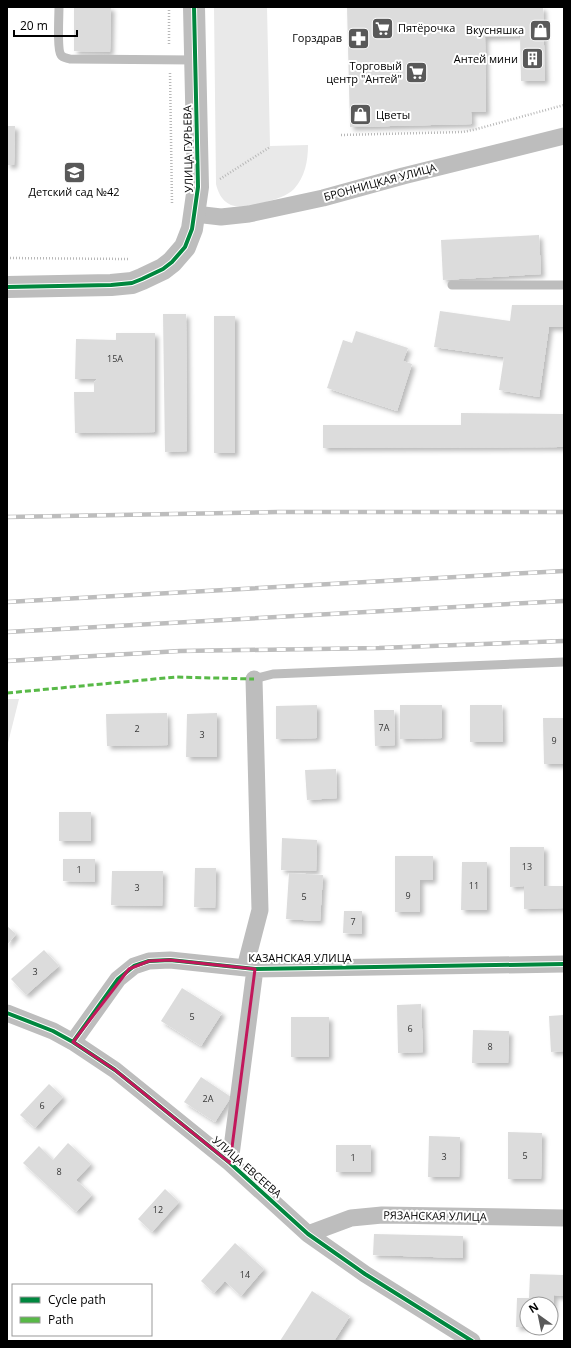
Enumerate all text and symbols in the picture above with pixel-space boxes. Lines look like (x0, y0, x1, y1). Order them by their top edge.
scale bar (14, 12, 77, 38)
supermarket icon: Пятёрочка (370, 15, 396, 41)
text: 20 m (20, 17, 48, 34)
shop icon: Вкусняшка (527, 17, 553, 43)
place label: Пятёрочка (398, 20, 455, 35)
place label: Вкусняшка (466, 22, 524, 37)
pharmacy icon: Горздрав (345, 25, 371, 51)
place label: Горздрав (292, 30, 342, 45)
building icon: Антей мини (520, 46, 546, 72)
place label: Антей мини (454, 51, 518, 66)
place label: Торговый центр "Антей" (326, 58, 402, 86)
supermarket icon: Торговый центр "Антей" (404, 59, 430, 85)
shop icon: Цветы (347, 102, 373, 128)
street label: УЛИЦА ГУРЬЕВА (179, 105, 196, 193)
place label: Цветы (376, 107, 410, 122)
school or university icon: Детский сад №42 (61, 159, 87, 185)
street label: БРОННИЦКАЯ УЛИЦА (322, 159, 438, 204)
place label: Детский сад №42 (28, 184, 120, 199)
house number: 15А (107, 352, 123, 365)
house number: 7А (379, 721, 390, 734)
house number: 2 (134, 722, 140, 735)
house number: 3 (199, 728, 205, 741)
house number: 9 (551, 734, 557, 747)
house number: 13 (522, 860, 532, 873)
house number: 1 (76, 863, 82, 876)
house number: 11 (469, 879, 479, 892)
house number: 3 (134, 881, 140, 894)
house number: 9 (405, 889, 411, 902)
house number: 5 (301, 890, 307, 903)
house number: 7 (350, 915, 356, 928)
street label: КАЗАНСКАЯ УЛИЦА (248, 950, 352, 965)
house number: 3 (32, 965, 38, 978)
house number: 5 (189, 1010, 195, 1023)
house number: 6 (407, 1022, 413, 1035)
house number: 8 (487, 1040, 493, 1053)
house number: 2А (203, 1092, 214, 1105)
house number: 6 (39, 1099, 45, 1112)
street label: УЛИЦА ЕВСЕЕВА (209, 1132, 285, 1201)
house number: 5 (522, 1149, 528, 1162)
house number: 3 (441, 1150, 447, 1163)
house number: 1 (350, 1151, 356, 1164)
house number: 8 (56, 1165, 62, 1178)
house number: 12 (153, 1203, 163, 1216)
street label: РЯЗАНСКАЯ УЛИЦА (383, 1207, 487, 1224)
house number: 14 (240, 1268, 250, 1281)
legend (12, 1284, 152, 1336)
text: Cycle path (48, 1291, 106, 1308)
north arrow (519, 1296, 559, 1336)
text: N (525, 1298, 541, 1316)
text: Path (48, 1311, 74, 1328)

